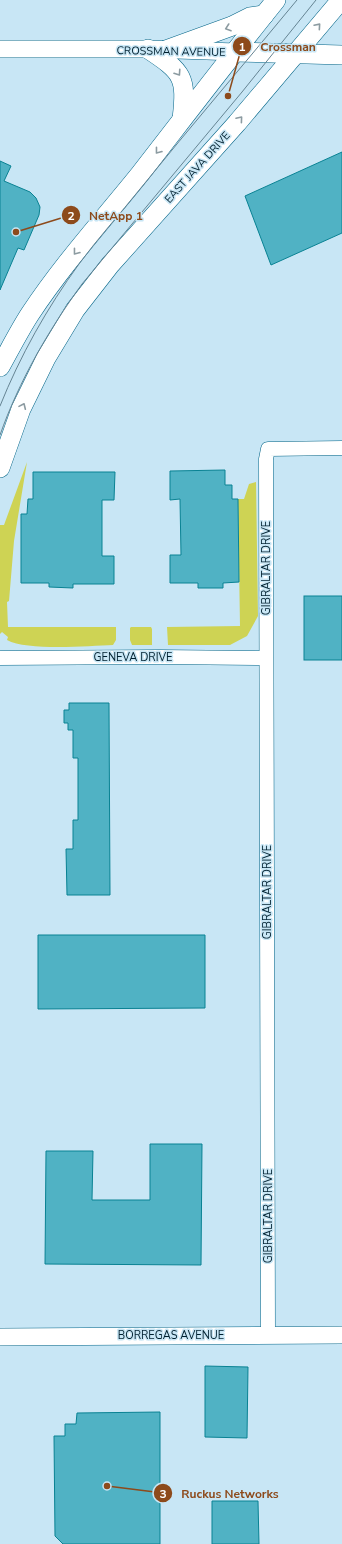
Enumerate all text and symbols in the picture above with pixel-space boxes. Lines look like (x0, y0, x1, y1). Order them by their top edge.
one-way arrow (224, 23, 231, 31)
one-way arrow (314, 24, 321, 31)
callout: Crossman (232, 34, 324, 58)
text: 1 (238, 39, 246, 55)
text: Crossman (260, 39, 316, 55)
street label: CROSSMAN AVENUE (116, 43, 226, 60)
one-way arrow (173, 69, 180, 76)
one-way arrow (236, 117, 243, 124)
street label: EAST JAVA DRIVE (161, 128, 234, 206)
one-way arrow (155, 146, 162, 153)
callout: NetApp 1 (61, 203, 151, 227)
text: 2 (67, 208, 75, 224)
text: NetApp 1 (89, 208, 143, 224)
one-way arrow (74, 247, 81, 254)
one-way arrow (18, 403, 26, 410)
street label: GIBRALTAR DRIVE (259, 521, 274, 615)
street label: GENEVA DRIVE (93, 650, 173, 665)
street label: GIBRALTAR DRIVE (260, 845, 275, 939)
street label: GIBRALTAR DRIVE (261, 1169, 276, 1263)
street label: BORREGAS AVENUE (118, 1328, 224, 1343)
callout: Ruckus Networks (153, 1481, 286, 1505)
text: 3 (159, 1486, 167, 1502)
text: Ruckus Networks (181, 1486, 279, 1502)

